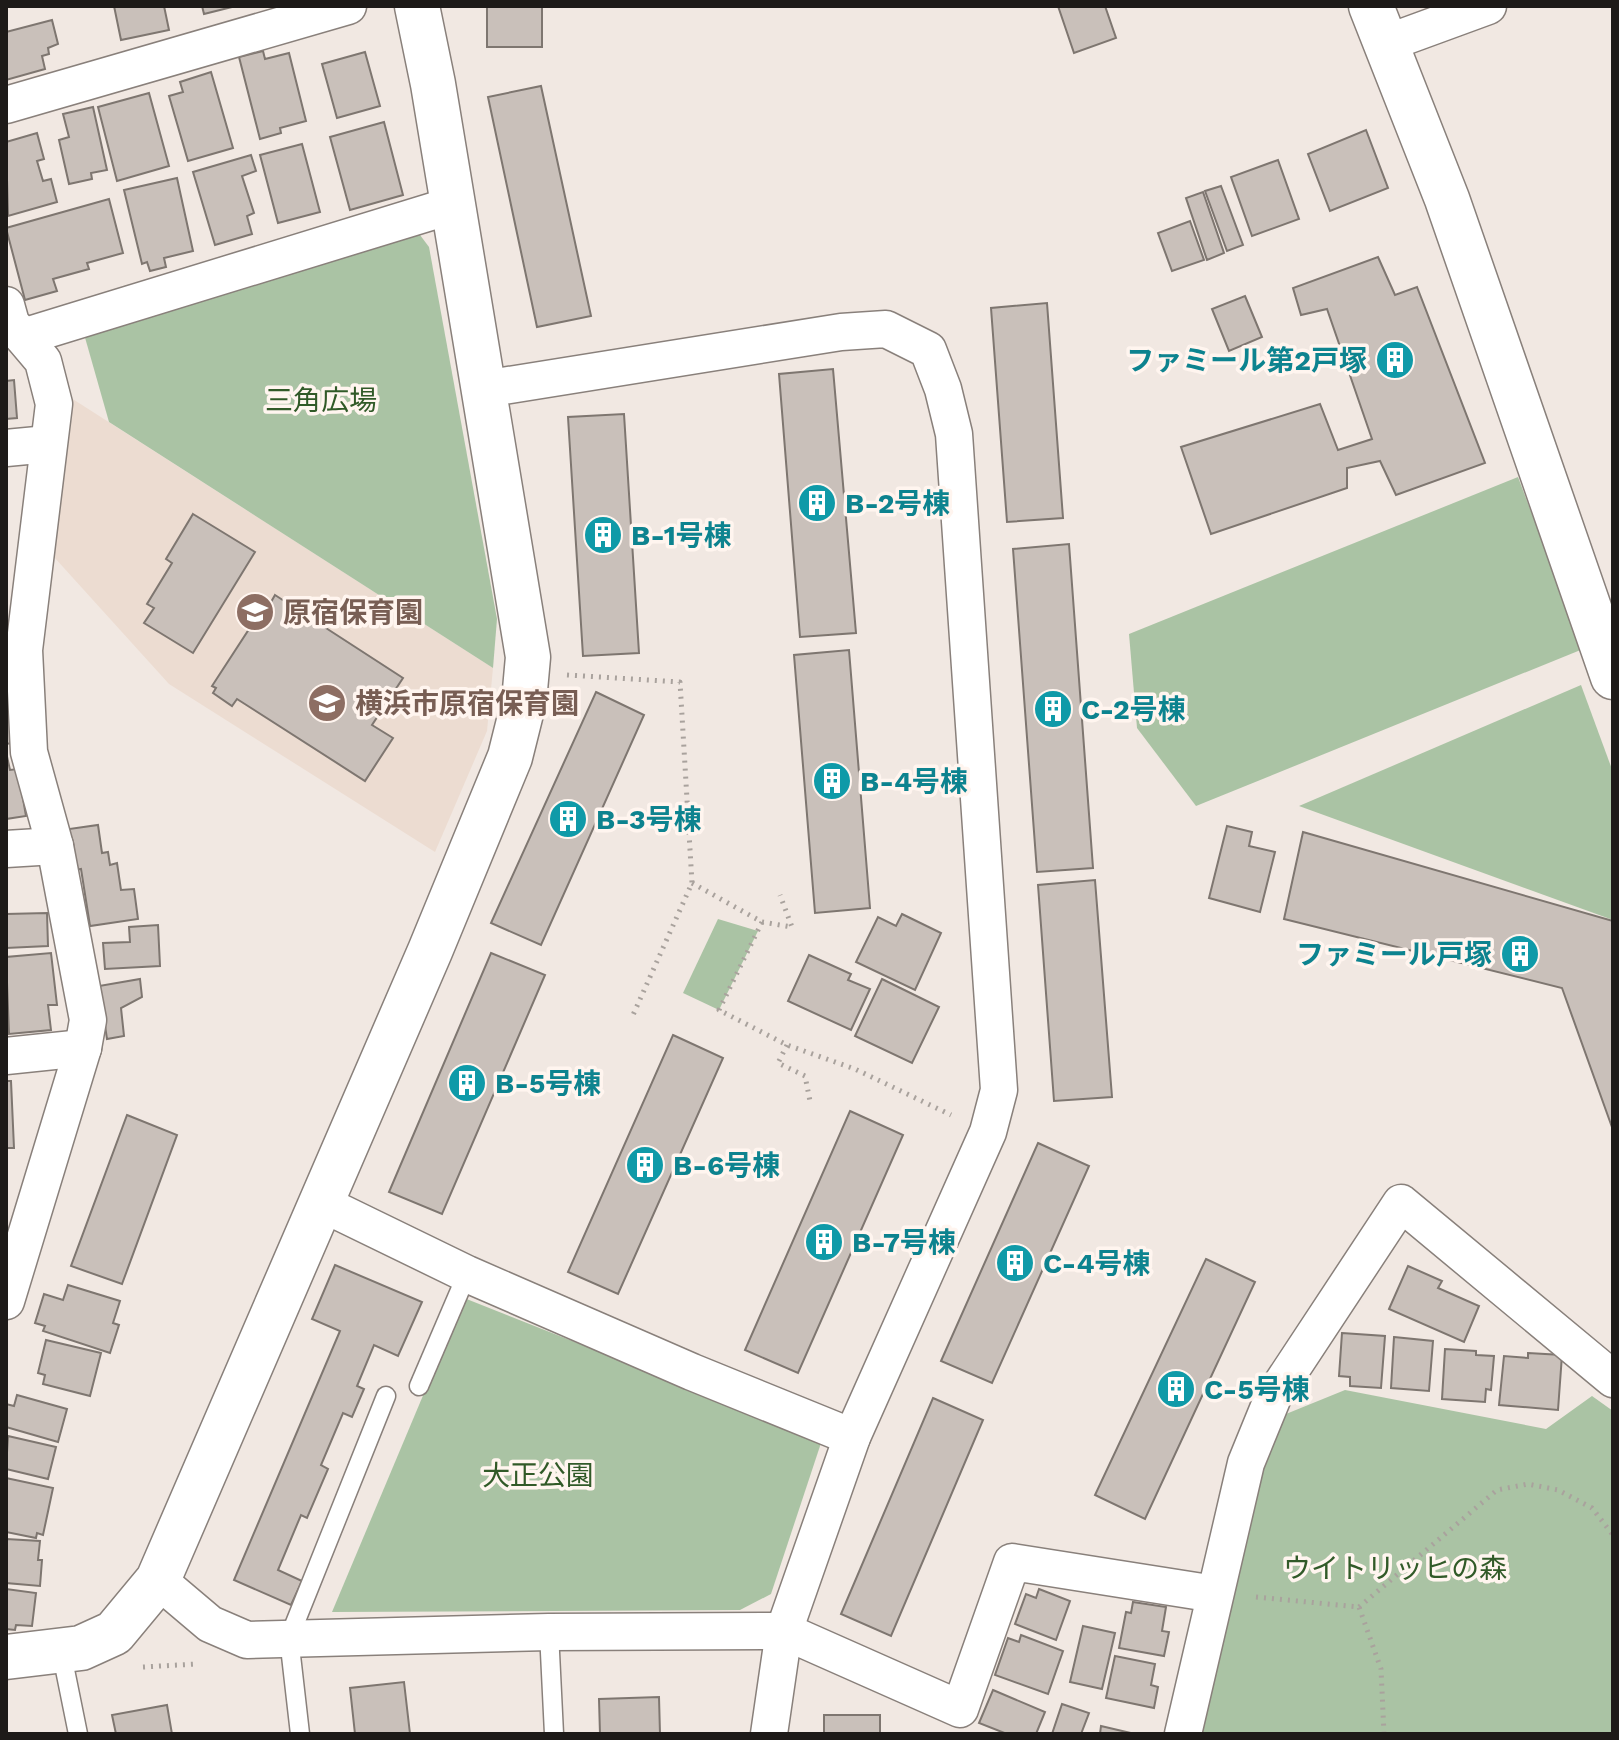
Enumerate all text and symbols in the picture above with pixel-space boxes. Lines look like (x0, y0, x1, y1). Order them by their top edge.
building icon: ファミール第2戸塚 (1374, 339, 1416, 381)
place label: ファミール第2戸塚 (1126, 344, 1367, 377)
park label: 三角広場 (265, 384, 377, 417)
building icon: B-2号棟 (796, 482, 838, 524)
place label: B-2号棟 (845, 487, 950, 520)
building icon: B-1号棟 (582, 514, 624, 556)
place label: B-1号棟 (631, 519, 732, 552)
school or university icon: 原宿保育園 (234, 591, 276, 633)
place label: 原宿保育園 (283, 596, 423, 629)
school or university icon: 横浜市原宿保育園 (306, 682, 348, 724)
place label: 横浜市原宿保育園 (355, 687, 579, 720)
building icon: C-2号棟 (1032, 688, 1074, 730)
place label: C-2号棟 (1081, 693, 1186, 726)
building icon: B-4号棟 (811, 760, 853, 802)
place label: B-4号棟 (860, 765, 968, 798)
building icon: B-3号棟 (547, 798, 589, 840)
place label: B-3号棟 (596, 803, 702, 836)
building icon: ファミール戸塚 (1499, 933, 1541, 975)
place label: ファミール戸塚 (1296, 938, 1492, 971)
building icon: B-5号棟 (446, 1062, 488, 1104)
place label: B-5号棟 (495, 1067, 601, 1100)
building icon: B-6号棟 (624, 1144, 666, 1186)
place label: B-6号棟 (673, 1149, 780, 1182)
building icon: B-7号棟 (803, 1221, 845, 1263)
place label: B-7号棟 (852, 1226, 956, 1259)
building icon: C-4号棟 (994, 1242, 1036, 1284)
place label: C-4号棟 (1043, 1247, 1151, 1280)
building icon: C-5号棟 (1155, 1368, 1197, 1410)
place label: C-5号棟 (1204, 1373, 1310, 1406)
park label: 大正公園 (482, 1459, 594, 1492)
park label: ウイトリッヒの森 (1283, 1552, 1507, 1585)

